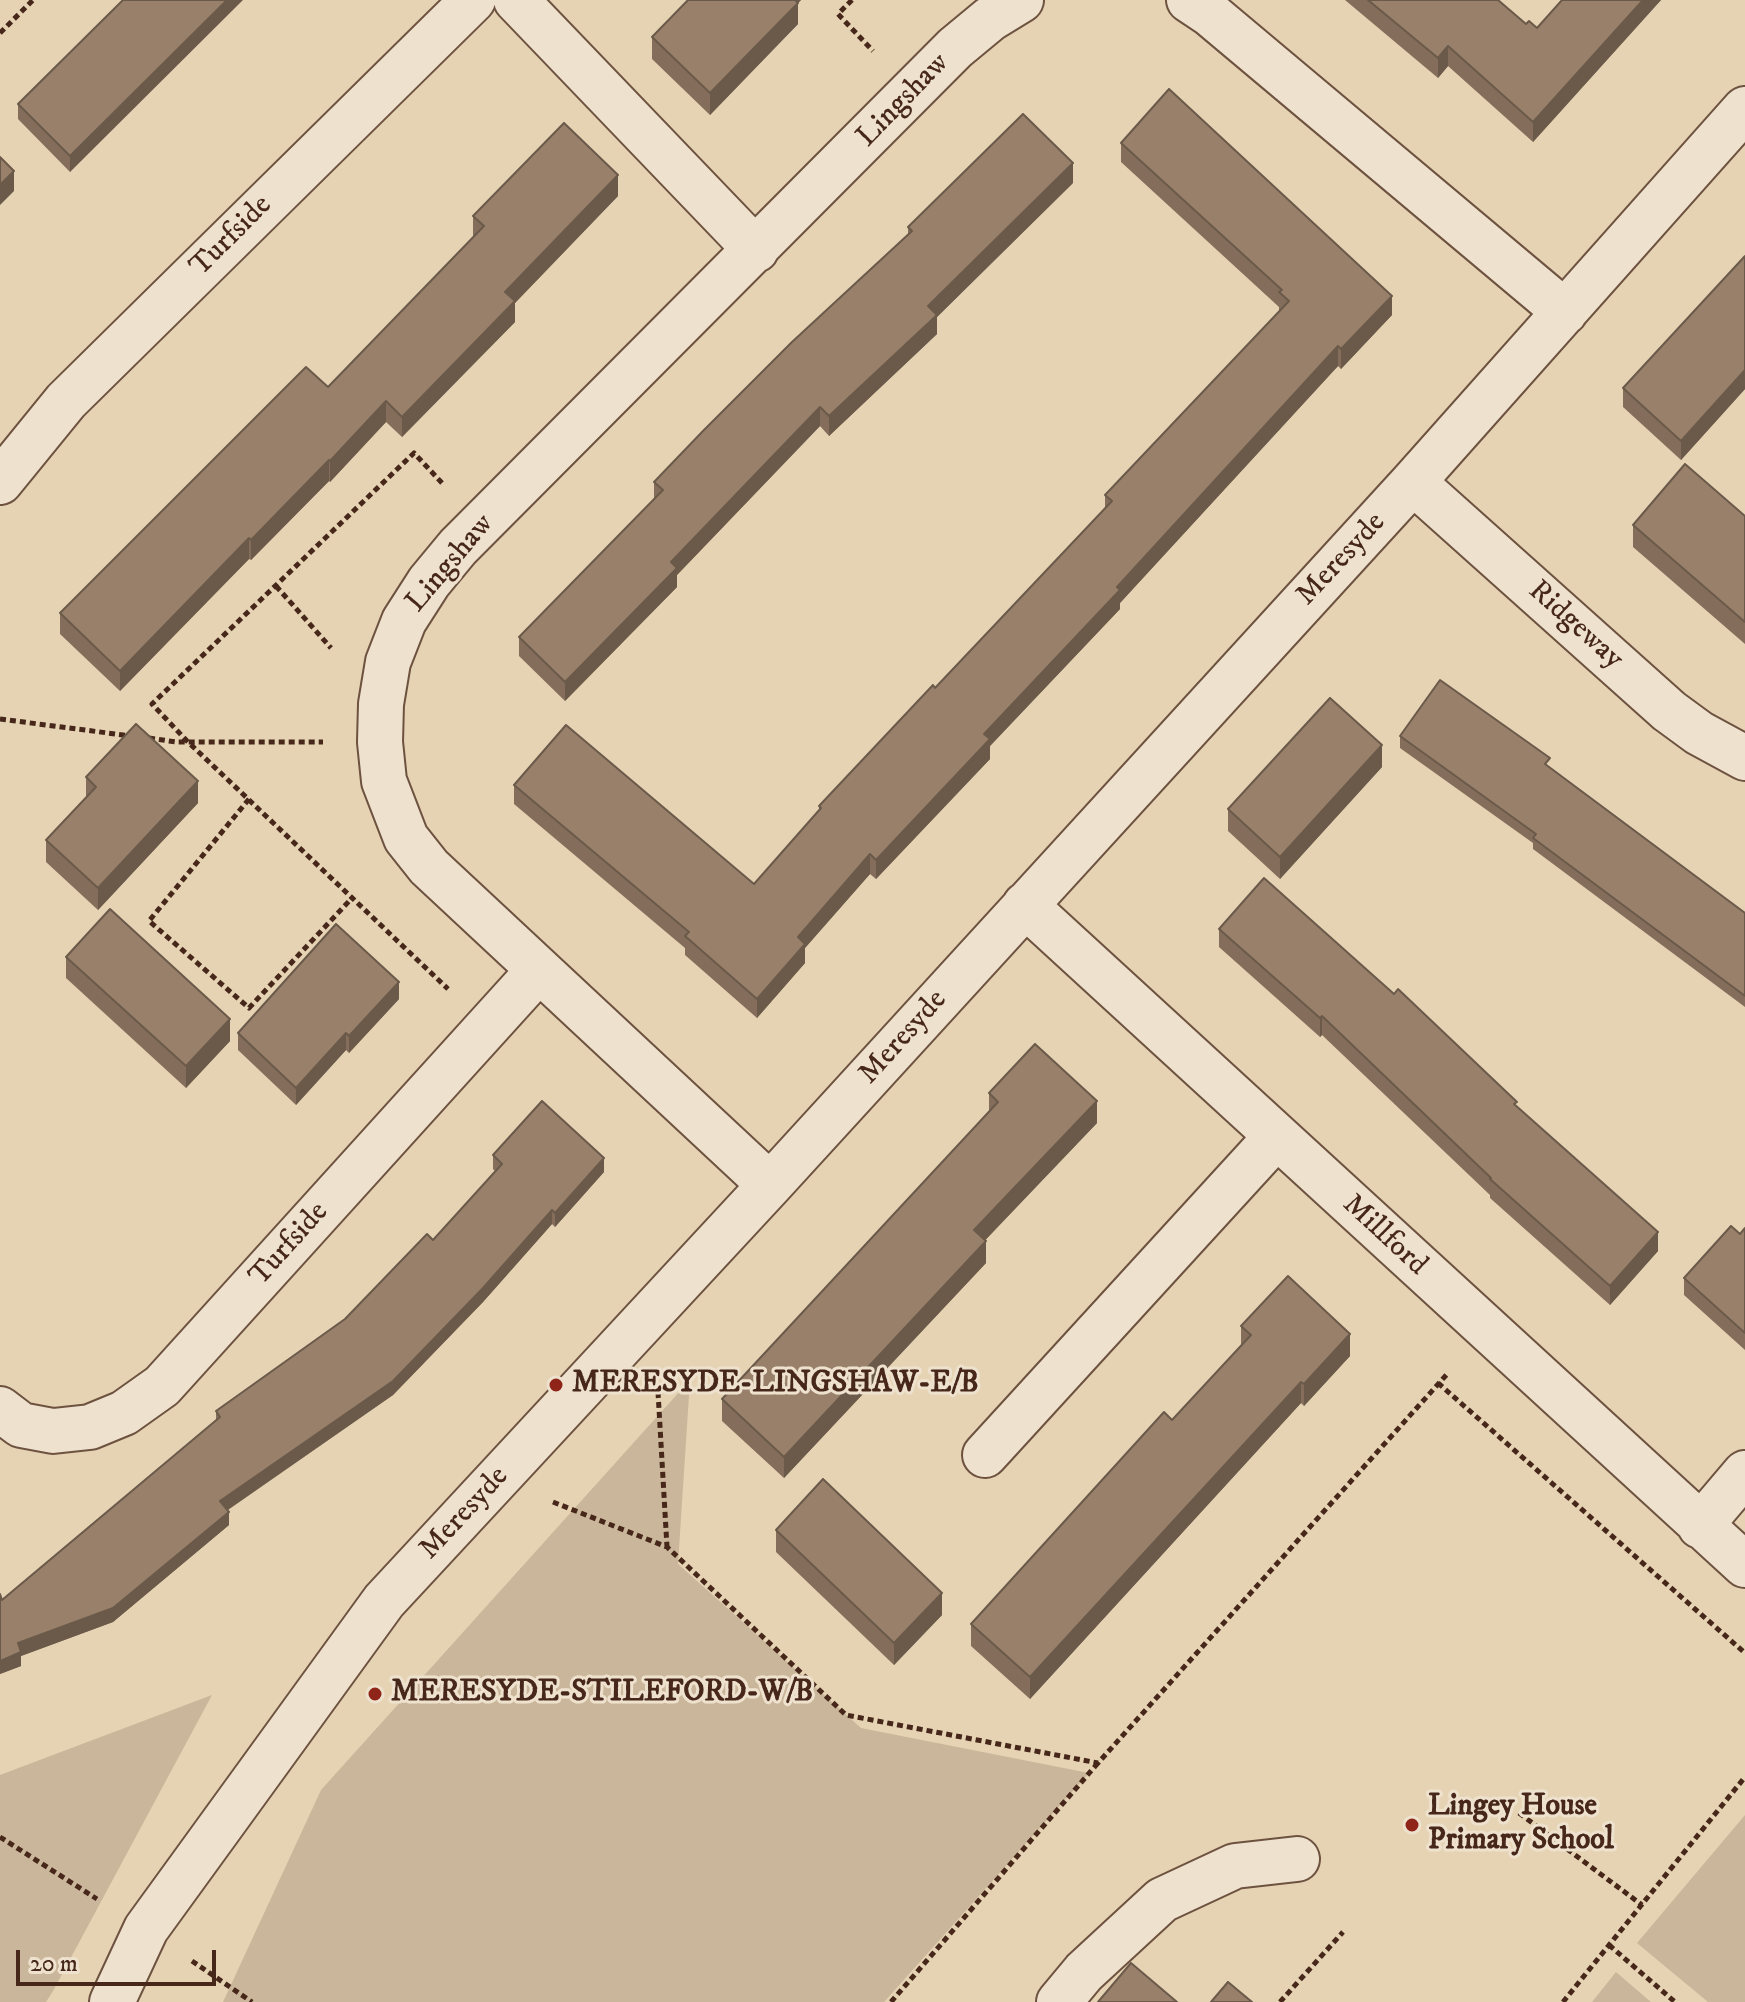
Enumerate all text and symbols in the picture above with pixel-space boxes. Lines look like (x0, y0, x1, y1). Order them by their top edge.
street label: Lingshaw (850, 46, 958, 156)
street label: Turfside (184, 189, 280, 285)
street label: Meresyde (1290, 506, 1394, 614)
street label: Lingshaw (400, 508, 502, 620)
street label: Ridgeway (1520, 574, 1630, 678)
street label: Meresyde (852, 983, 956, 1093)
street label: Millford (1334, 1188, 1434, 1284)
street label: Turfside (243, 1195, 337, 1295)
place label: MERESYDE-LINGSHAW-E/B (572, 1367, 979, 1403)
marker: MERESYDE-LINGSHAW-E/B (547, 1376, 565, 1394)
street label: Meresyde (413, 1460, 517, 1568)
place label: MERESYDE-STILEFORD-W/B (391, 1676, 813, 1712)
marker: MERESYDE-STILEFORD-W/B (366, 1685, 384, 1703)
place label: Lingey House Primary School (1428, 1790, 1614, 1860)
marker: Lingey House Primary School (1403, 1816, 1421, 1834)
scale bar (20, 1934, 220, 1984)
text: 20 m (30, 1949, 78, 1979)

